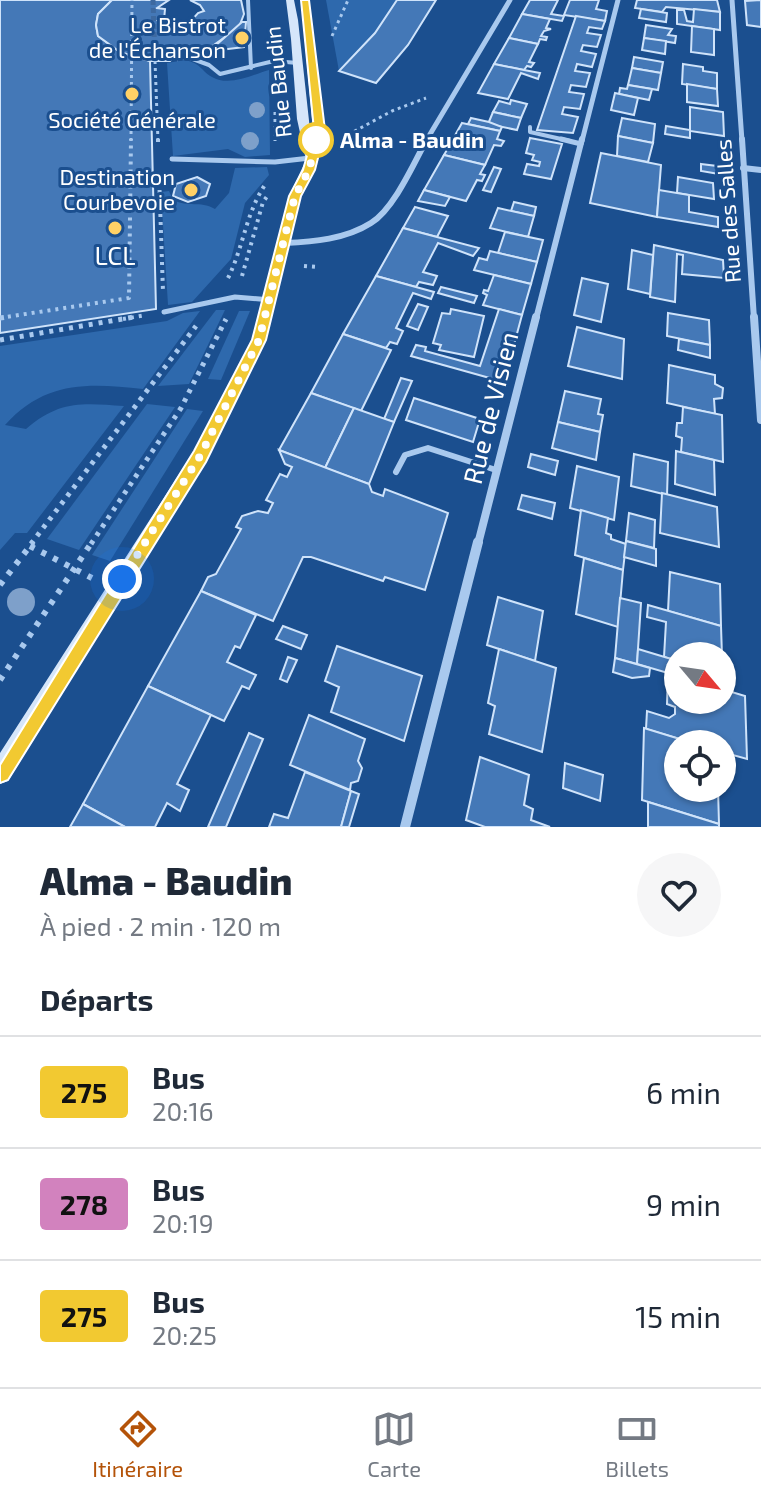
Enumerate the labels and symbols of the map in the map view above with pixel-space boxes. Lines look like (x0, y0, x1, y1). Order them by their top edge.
place label: Le Bistrot de l'Échanson (89, 11, 226, 62)
street label: Rue Baudin (258, 25, 296, 139)
marker: Le Bistrot de l'Échanson (233, 29, 251, 47)
marker: Société Générale (123, 85, 141, 103)
place label: Société Générale (48, 106, 216, 132)
marker: Alma - Baudin (299, 123, 333, 157)
place label: Alma - Baudin (340, 126, 484, 152)
street label: Rue des Salles (709, 138, 745, 284)
place label: Destination Courbevoie (60, 163, 175, 214)
marker: Destination Courbevoie (182, 181, 200, 199)
marker: LCL (106, 219, 124, 237)
place label: LCL (94, 239, 136, 270)
street label: Rue de Visien (456, 328, 523, 487)
your location (102, 559, 142, 599)
north arrow (664, 642, 736, 714)

